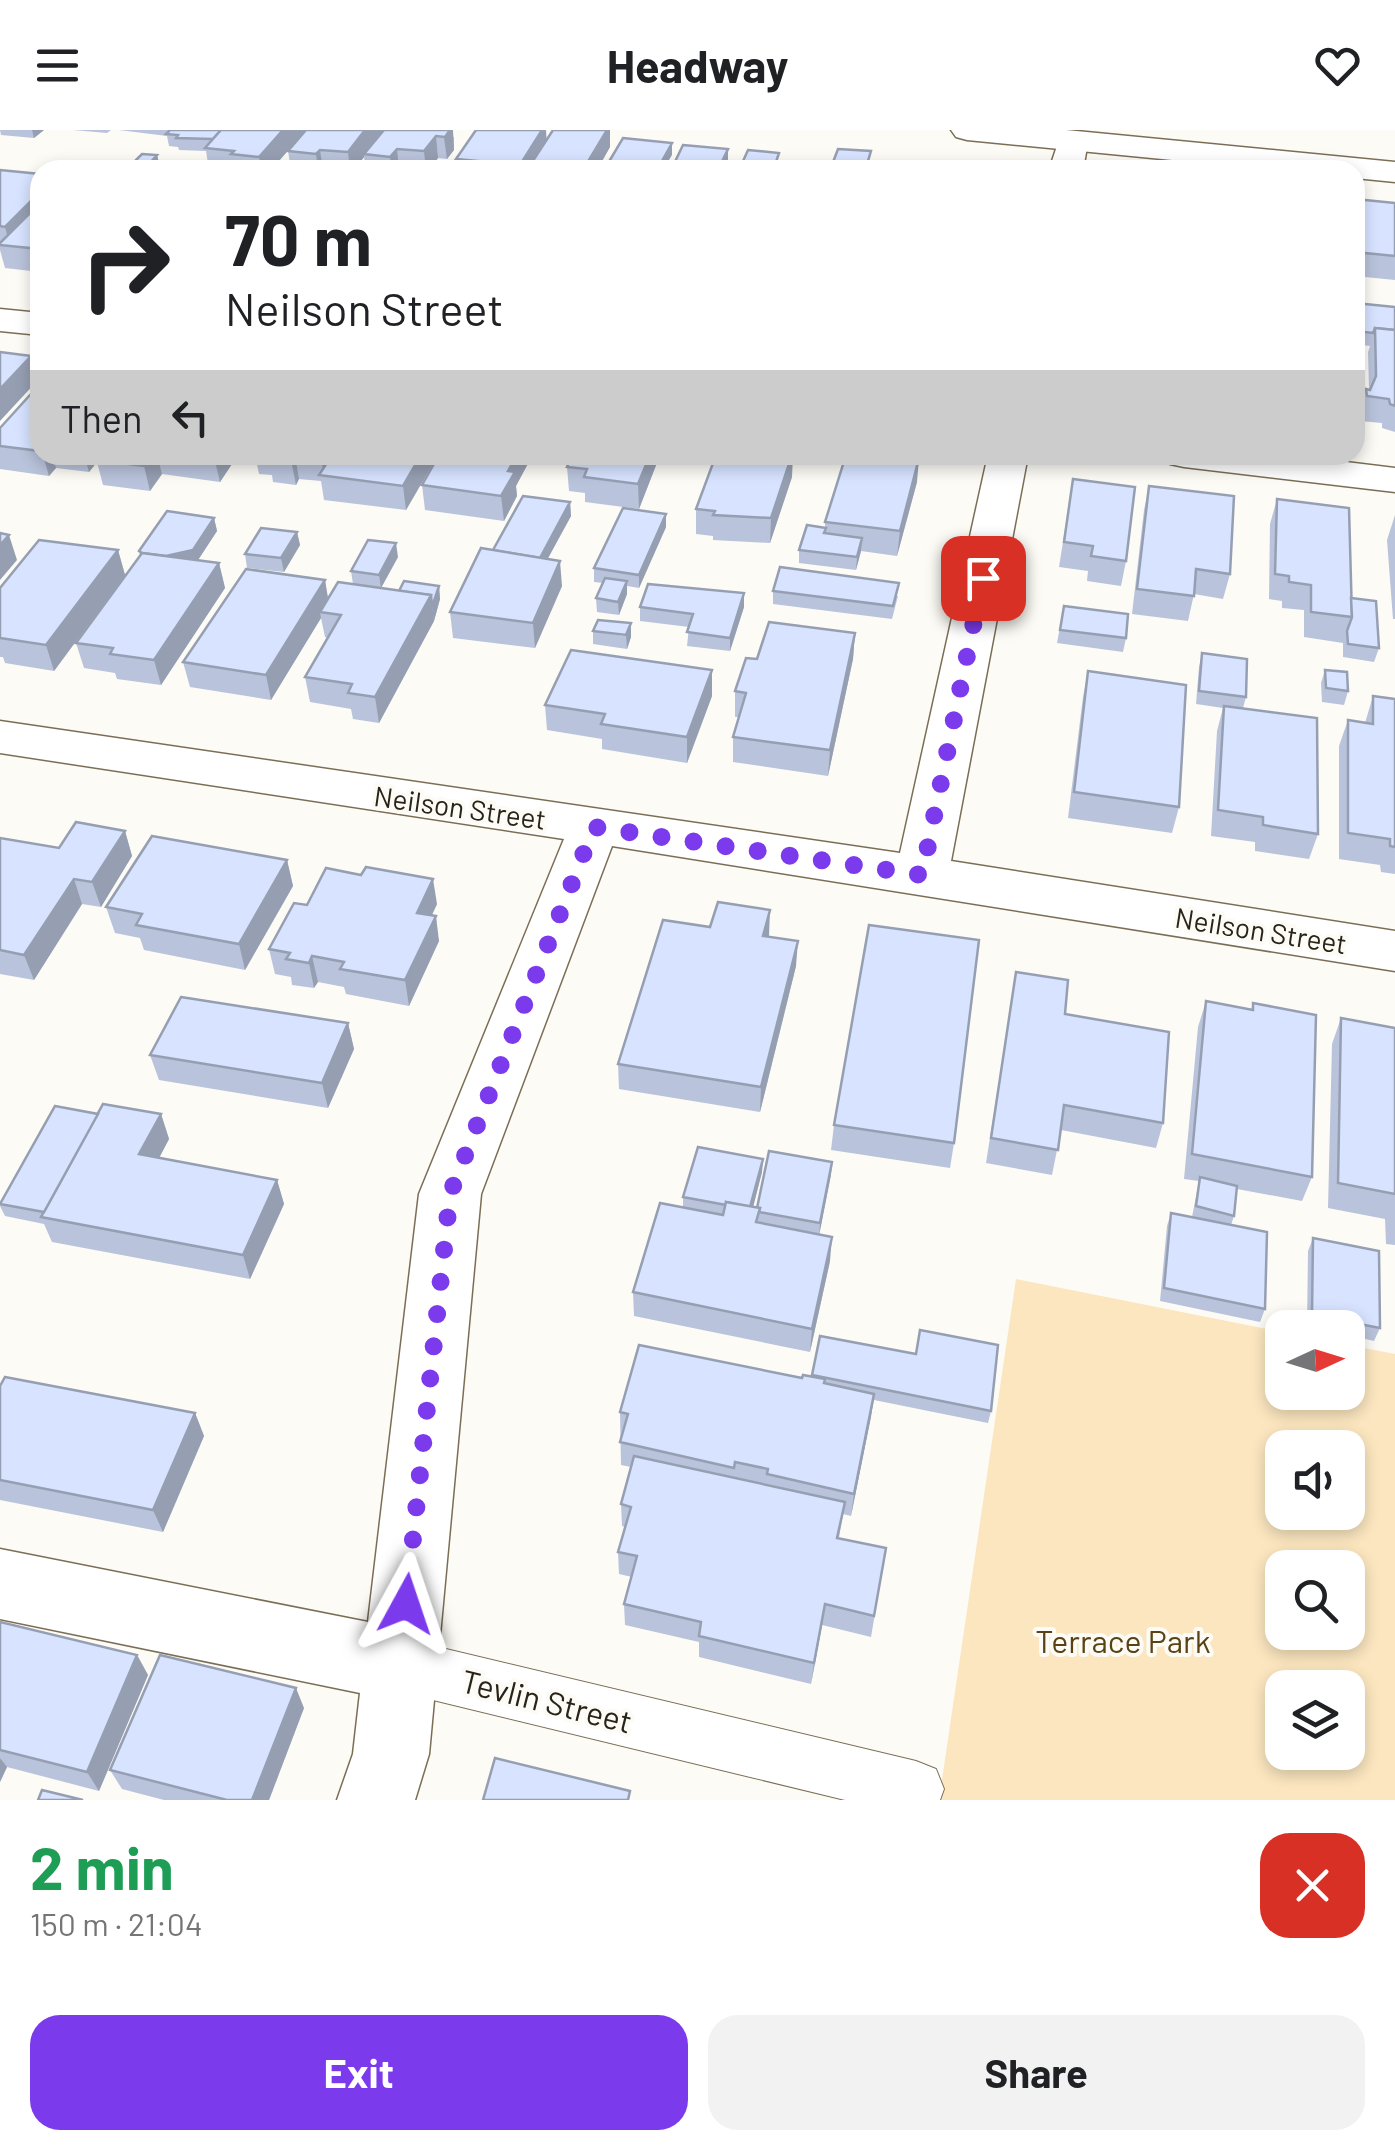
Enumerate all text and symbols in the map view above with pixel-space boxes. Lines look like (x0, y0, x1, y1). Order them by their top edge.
icon: menu (30, 38, 85, 93)
text: Headway (607, 38, 788, 92)
icon: heart (1310, 38, 1365, 93)
text: 70 m (225, 196, 372, 280)
icon: right (60, 200, 190, 330)
text: Neilson Street (225, 281, 504, 335)
icon: left (163, 390, 218, 445)
text: Then (60, 395, 143, 441)
pin (941, 536, 1026, 621)
icon: arrive (956, 551, 1011, 606)
street label: Neilson Street (372, 778, 548, 836)
street label: Neilson Street (1173, 900, 1349, 960)
north arrow (1265, 1310, 1365, 1410)
map controls (1265, 1310, 1365, 1770)
button: sound (1265, 1430, 1365, 1530)
button: search (1265, 1550, 1365, 1650)
position arrow (354, 1552, 458, 1656)
park label: Terrace Park (1035, 1621, 1211, 1659)
street label: Tevlin Street (458, 1660, 636, 1740)
button: layers (1265, 1670, 1365, 1770)
text: 2 min (30, 1830, 174, 1902)
button: close (1260, 1833, 1365, 1938)
text: 150 m · 21:04 (30, 1904, 203, 1942)
button: Exit (30, 2015, 688, 2130)
button: Share (708, 2015, 1365, 2130)

